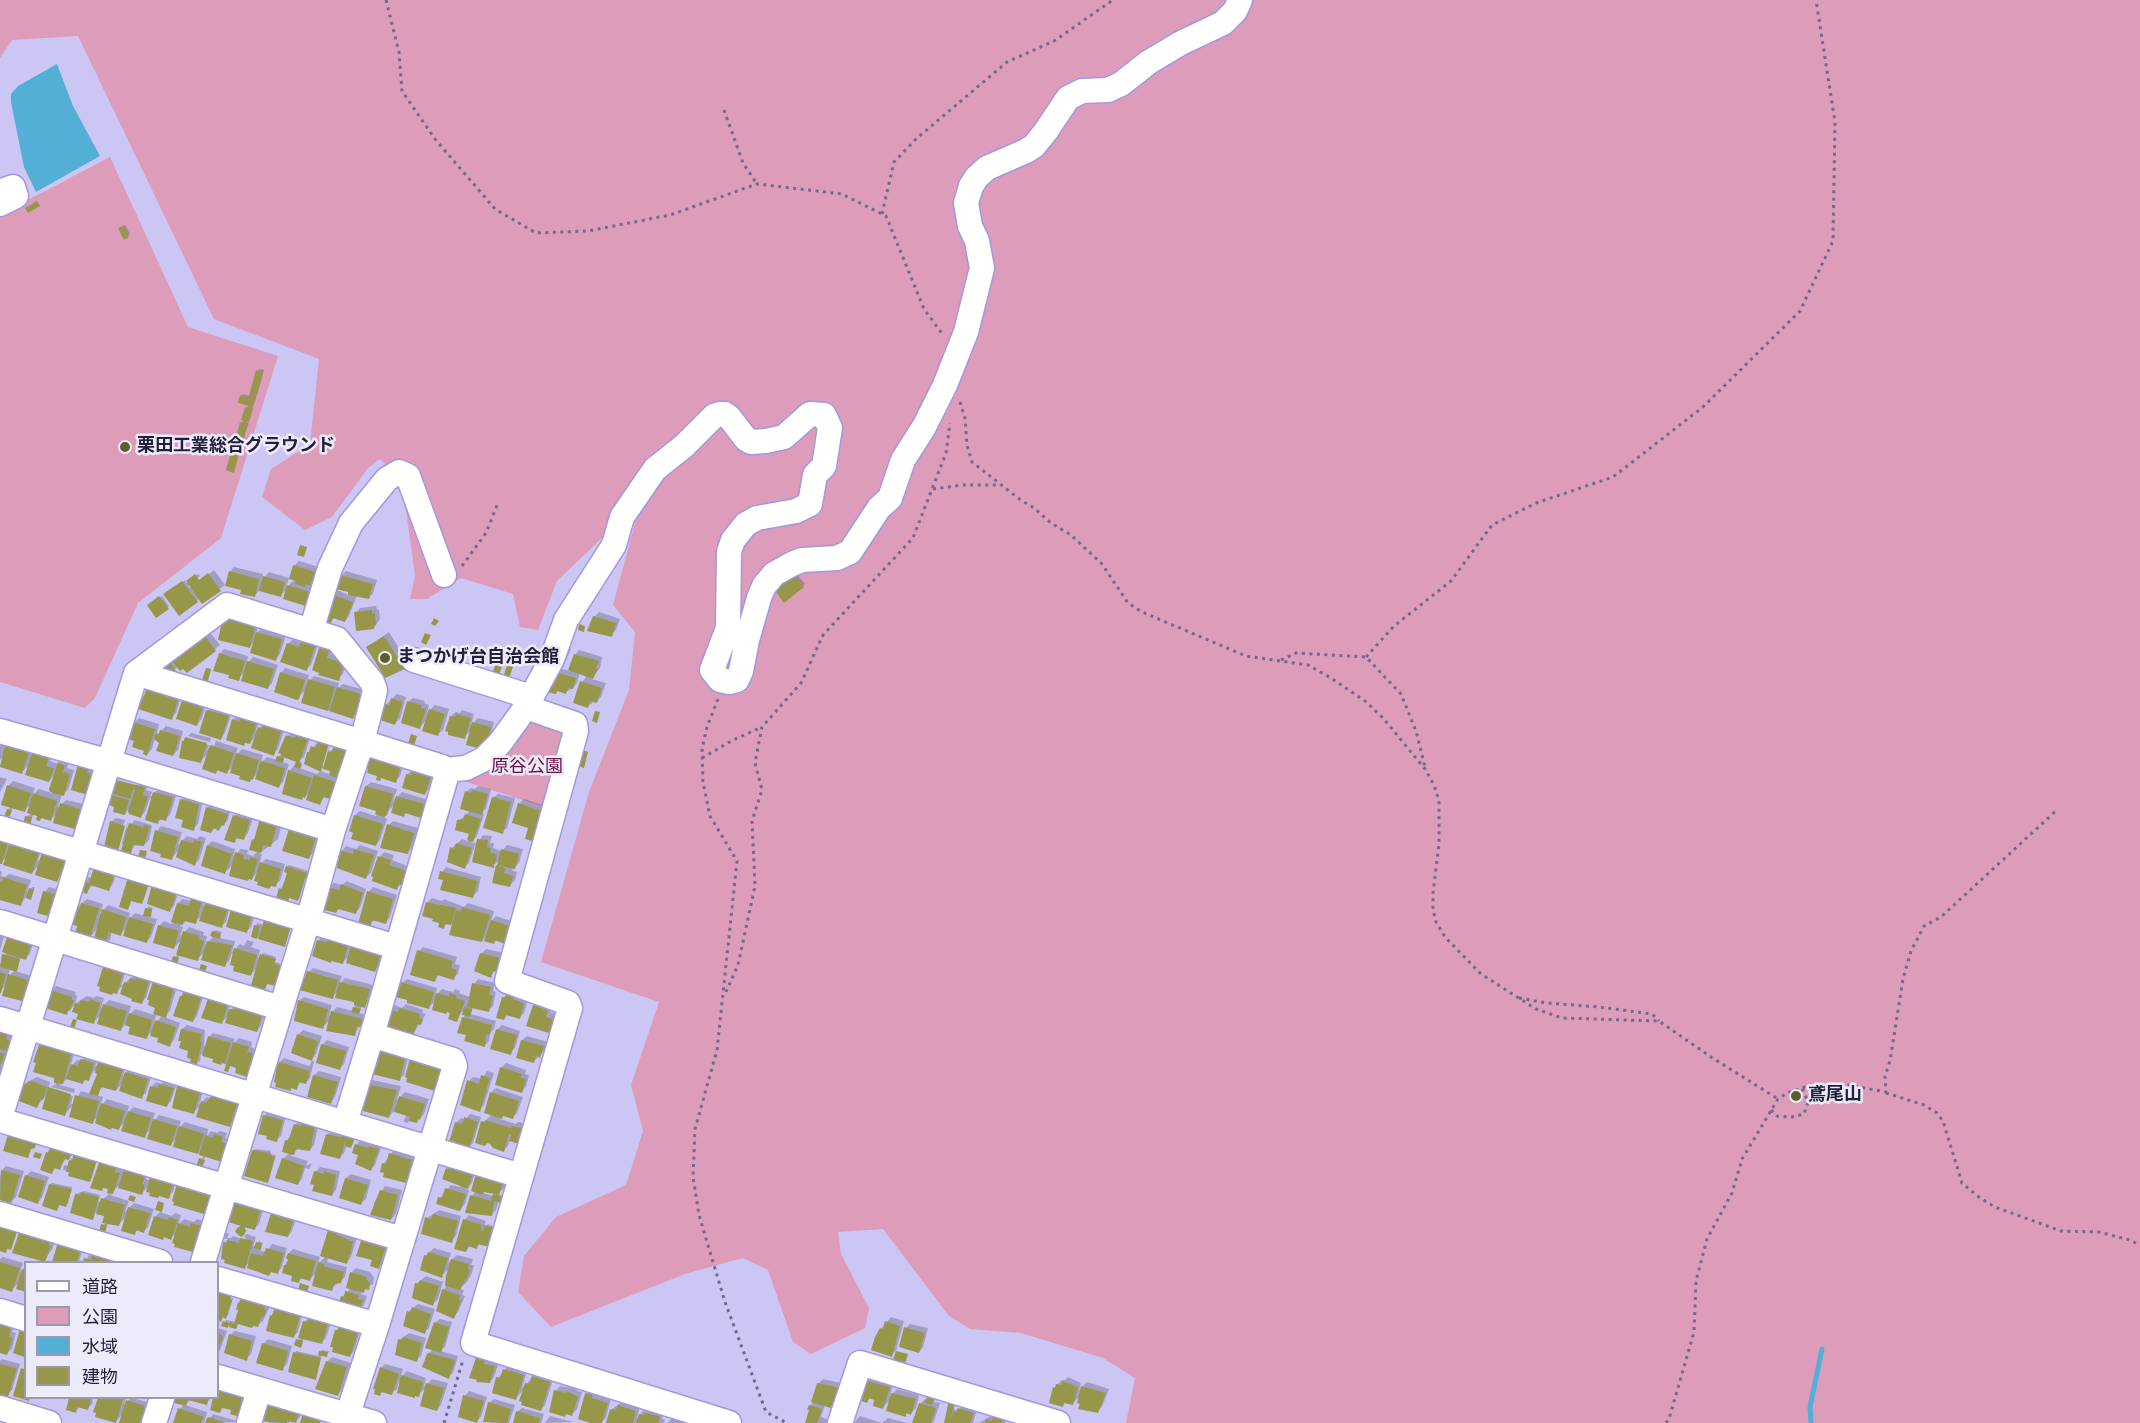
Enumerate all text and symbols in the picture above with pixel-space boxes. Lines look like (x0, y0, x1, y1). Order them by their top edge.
place label: 栗田工業総合グラウンド (137, 436, 335, 458)
marker: 栗田工業総合グラウンド (118, 440, 132, 454)
place label: まつかげ台自治会館 (397, 647, 559, 669)
marker: まつかげ台自治会館 (378, 651, 392, 665)
park label: 原谷公園 (491, 757, 563, 779)
place label: 鳶尾山 (1808, 1085, 1862, 1107)
marker: 鳶尾山 (1789, 1089, 1803, 1103)
legend (24, 1261, 219, 1399)
text: 道路 (82, 1275, 118, 1300)
text: 公園 (82, 1305, 118, 1330)
text: 水域 (82, 1335, 118, 1360)
text: 建物 (82, 1365, 118, 1390)

